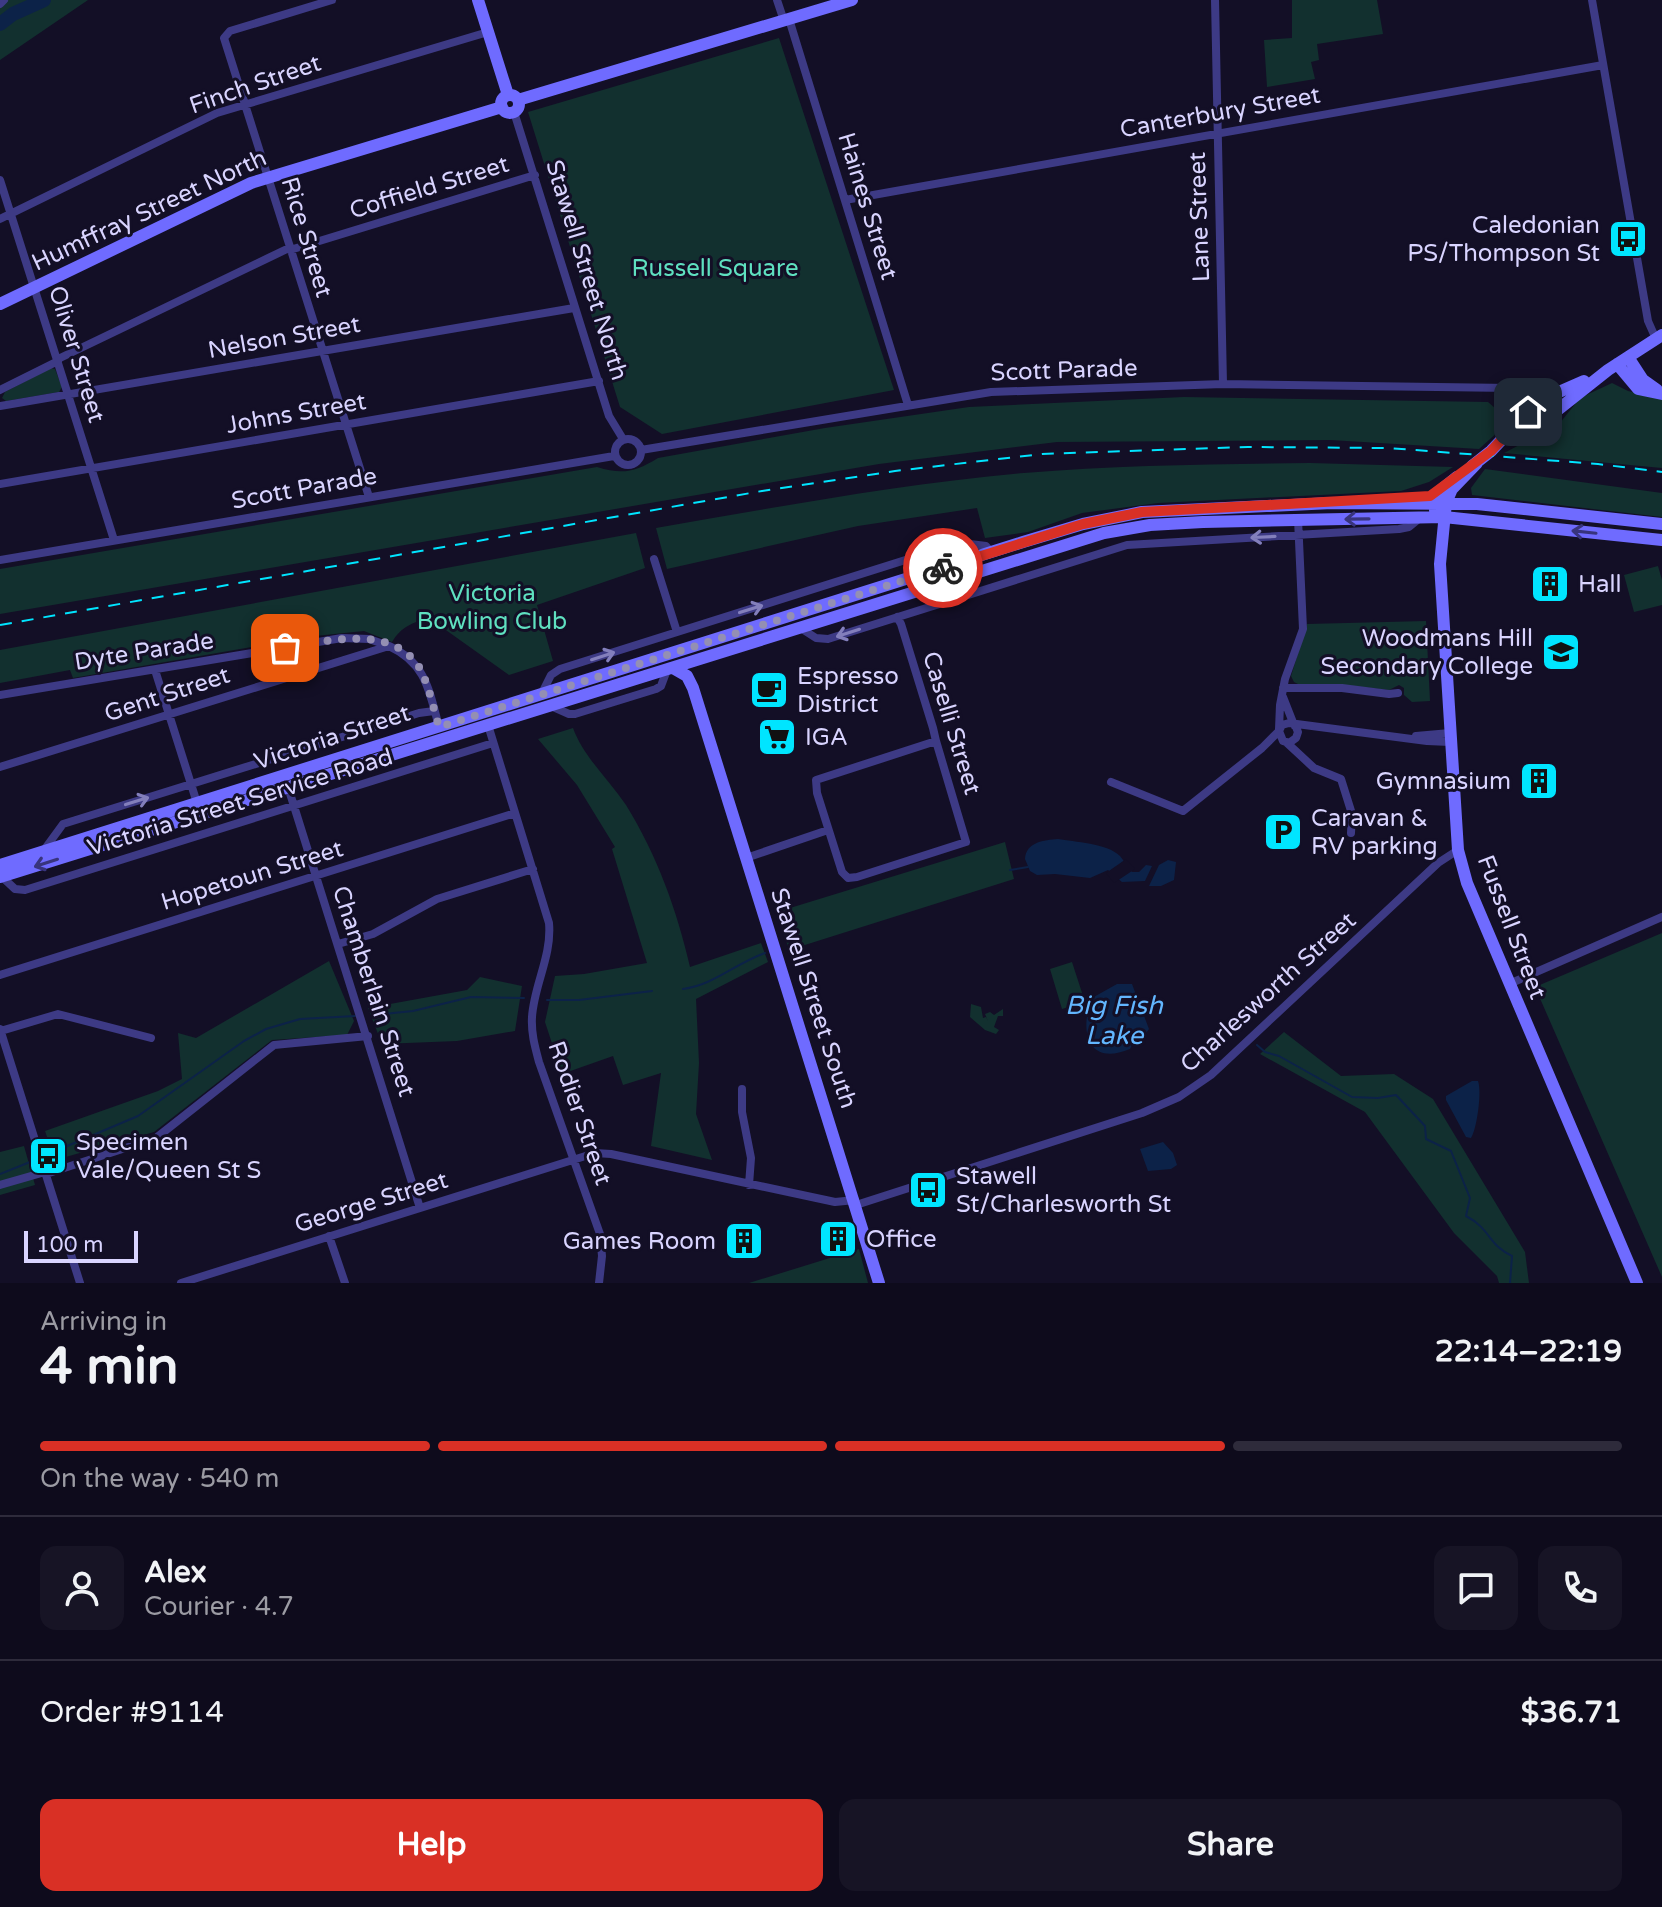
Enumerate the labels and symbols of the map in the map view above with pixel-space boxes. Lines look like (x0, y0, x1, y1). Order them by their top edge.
street label: Finch Street (186, 48, 325, 121)
street label: Canterbury Street (1118, 81, 1323, 144)
street label: Haines Street (831, 129, 904, 283)
street label: Humffray Street North (27, 143, 271, 278)
street label: Coffield Street (346, 149, 512, 225)
street label: Lane Street (1183, 151, 1216, 283)
street label: Stawell Street North (539, 157, 634, 384)
street label: Rice Street (275, 174, 339, 301)
place label: Caledonian PS/Thompson St (1407, 211, 1600, 268)
bus stop icon: Caledonian PS/Thompson St (1607, 218, 1649, 260)
park label: Russell Square (632, 254, 798, 283)
street label: Oliver Street (42, 282, 111, 426)
street label: Nelson Street (206, 310, 362, 365)
street label: Scott Parade (990, 353, 1138, 388)
pin (1494, 378, 1562, 446)
street label: Johns Street (224, 387, 368, 440)
street label: Scott Parade (229, 461, 379, 516)
one-way arrow (1344, 511, 1371, 526)
one-way arrow (1571, 524, 1598, 539)
courier (903, 528, 983, 608)
one-way arrow (1250, 529, 1277, 544)
building icon: Hall (1529, 563, 1571, 605)
place label: Hall (1578, 570, 1622, 599)
park label: Victoria Bowling Club (417, 579, 567, 636)
one-way arrow (738, 601, 763, 615)
pin (251, 614, 319, 682)
place label: Woodmans Hill Secondary College (1321, 624, 1533, 681)
street label: Dyte Parade (72, 626, 216, 677)
one-way arrow (836, 626, 861, 641)
school or university icon: Woodmans Hill Secondary College (1540, 631, 1582, 673)
one-way arrow (590, 647, 615, 662)
street label: Caselli Street (916, 648, 987, 798)
street label: Gent Street (101, 661, 233, 728)
place label: Espresso District (797, 662, 899, 719)
cafe icon: Espresso District (748, 669, 790, 711)
street label: Victoria Street (251, 699, 414, 776)
supermarket icon: IGA (756, 716, 798, 758)
place label: IGA (805, 723, 848, 752)
street label: Victoria Street Service Road (84, 742, 396, 863)
building icon: Gymnasium (1518, 760, 1560, 802)
place label: Gymnasium (1376, 767, 1511, 796)
one-way arrow (124, 793, 150, 808)
place label: Caravan & RV parking (1311, 804, 1438, 861)
parking icon: Caravan & RV parking (1262, 811, 1304, 853)
street label: Hopetoun Street (158, 834, 347, 917)
street label: Fussell Street (1471, 851, 1552, 1003)
one-way arrow (33, 856, 59, 871)
street label: Chamberlain Street (326, 882, 421, 1100)
street label: Stawell Street South (764, 884, 863, 1112)
street label: Charlesworth Street (1175, 906, 1362, 1079)
water label: Big Fish Lake (1065, 990, 1164, 1051)
street label: Rodier Street (541, 1037, 618, 1189)
place label: Specimen Vale/Queen St S (76, 1128, 261, 1185)
bus stop icon: Specimen Vale/Queen St S (27, 1135, 69, 1177)
place label: Stawell St/Charlesworth St (956, 1162, 1171, 1219)
street label: George Street (291, 1165, 451, 1240)
bus stop icon: Stawell St/Charlesworth St (907, 1169, 949, 1211)
building icon: Office (817, 1218, 859, 1260)
building icon: Games Room (723, 1220, 765, 1262)
place label: Office (866, 1225, 937, 1254)
scale bar (24, 1227, 138, 1263)
place label: Games Room (563, 1227, 716, 1256)

